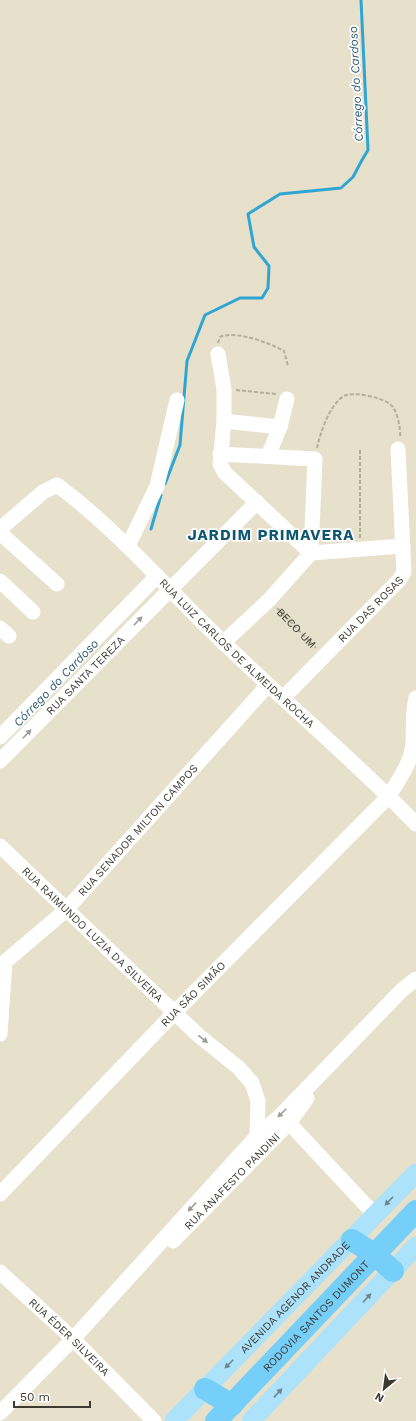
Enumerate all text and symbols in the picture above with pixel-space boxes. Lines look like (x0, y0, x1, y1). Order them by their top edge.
water label: Córrego do Cardoso (346, 26, 366, 142)
district label: JARDIM PRIMAVERA (188, 526, 354, 544)
street label: RUA DAS ROSAS (335, 573, 406, 645)
street label: RUA LUIZ CARLOS DE ALMEIDA ROCHA (157, 576, 317, 730)
street label: BECO UM (274, 605, 319, 651)
one-way arrow (133, 616, 143, 626)
street label: RUA SANTA TEREZA (43, 633, 127, 717)
water label: Córrego do Cardoso (11, 636, 101, 730)
one-way arrow (22, 729, 32, 739)
street label: RUA SENADOR MILTON CAMPOS (75, 761, 200, 899)
street label: RUA RAIMUNDO LUZIA DA SILVEIRA (20, 864, 166, 1005)
street label: RUA SÃO SIMÃO (158, 959, 228, 1029)
one-way arrow (198, 1035, 209, 1043)
one-way arrow (277, 1108, 287, 1118)
street label: RUA ANAFESTO PANDINI (181, 1130, 282, 1232)
one-way arrow (384, 1196, 394, 1206)
one-way arrow (187, 1202, 197, 1212)
street label: AVENIDA AGENOR ANDRADE (237, 1238, 352, 1356)
street label: RODOVIA SANTOS DUMONT (260, 1258, 372, 1374)
one-way arrow (362, 1293, 372, 1303)
street label: RUA ÉDER SILVEIRA (26, 1295, 112, 1378)
one-way arrow (224, 1359, 234, 1369)
north arrow (364, 1369, 404, 1409)
scale bar (14, 1383, 90, 1409)
one-way arrow (273, 1388, 283, 1398)
text: 50 m (20, 1390, 50, 1404)
text: N (373, 1390, 386, 1405)

